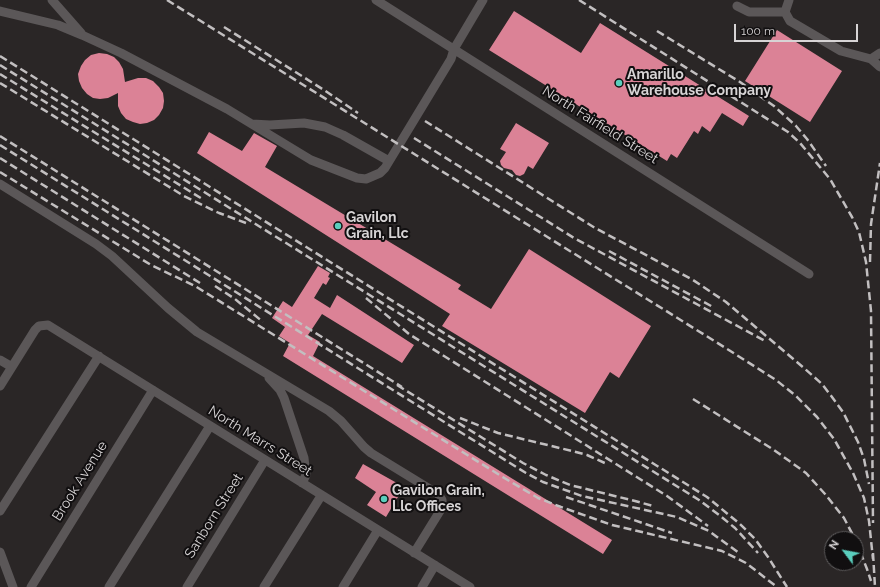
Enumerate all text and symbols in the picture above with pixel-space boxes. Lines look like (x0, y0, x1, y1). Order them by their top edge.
scale bar (736, 16, 860, 42)
text: 100 m (741, 24, 775, 38)
place label: Amarillo Warehouse Company (627, 67, 771, 100)
marker: Amarillo Warehouse Company (614, 78, 624, 88)
street label: North Fairfield Street (539, 83, 661, 167)
place label: Gavilon Grain, Llc (346, 210, 409, 242)
marker: Gavilon Grain, Llc (333, 221, 343, 231)
street label: North Marrs Street (205, 402, 315, 480)
street label: Brook Avenue (49, 438, 111, 524)
street label: Sanborn Street (181, 471, 247, 561)
place label: Gavilon Grain, Llc Offices (392, 483, 485, 516)
marker: Gavilon Grain, Llc Offices (379, 494, 389, 504)
north arrow (824, 531, 864, 571)
text: N (827, 538, 842, 552)

